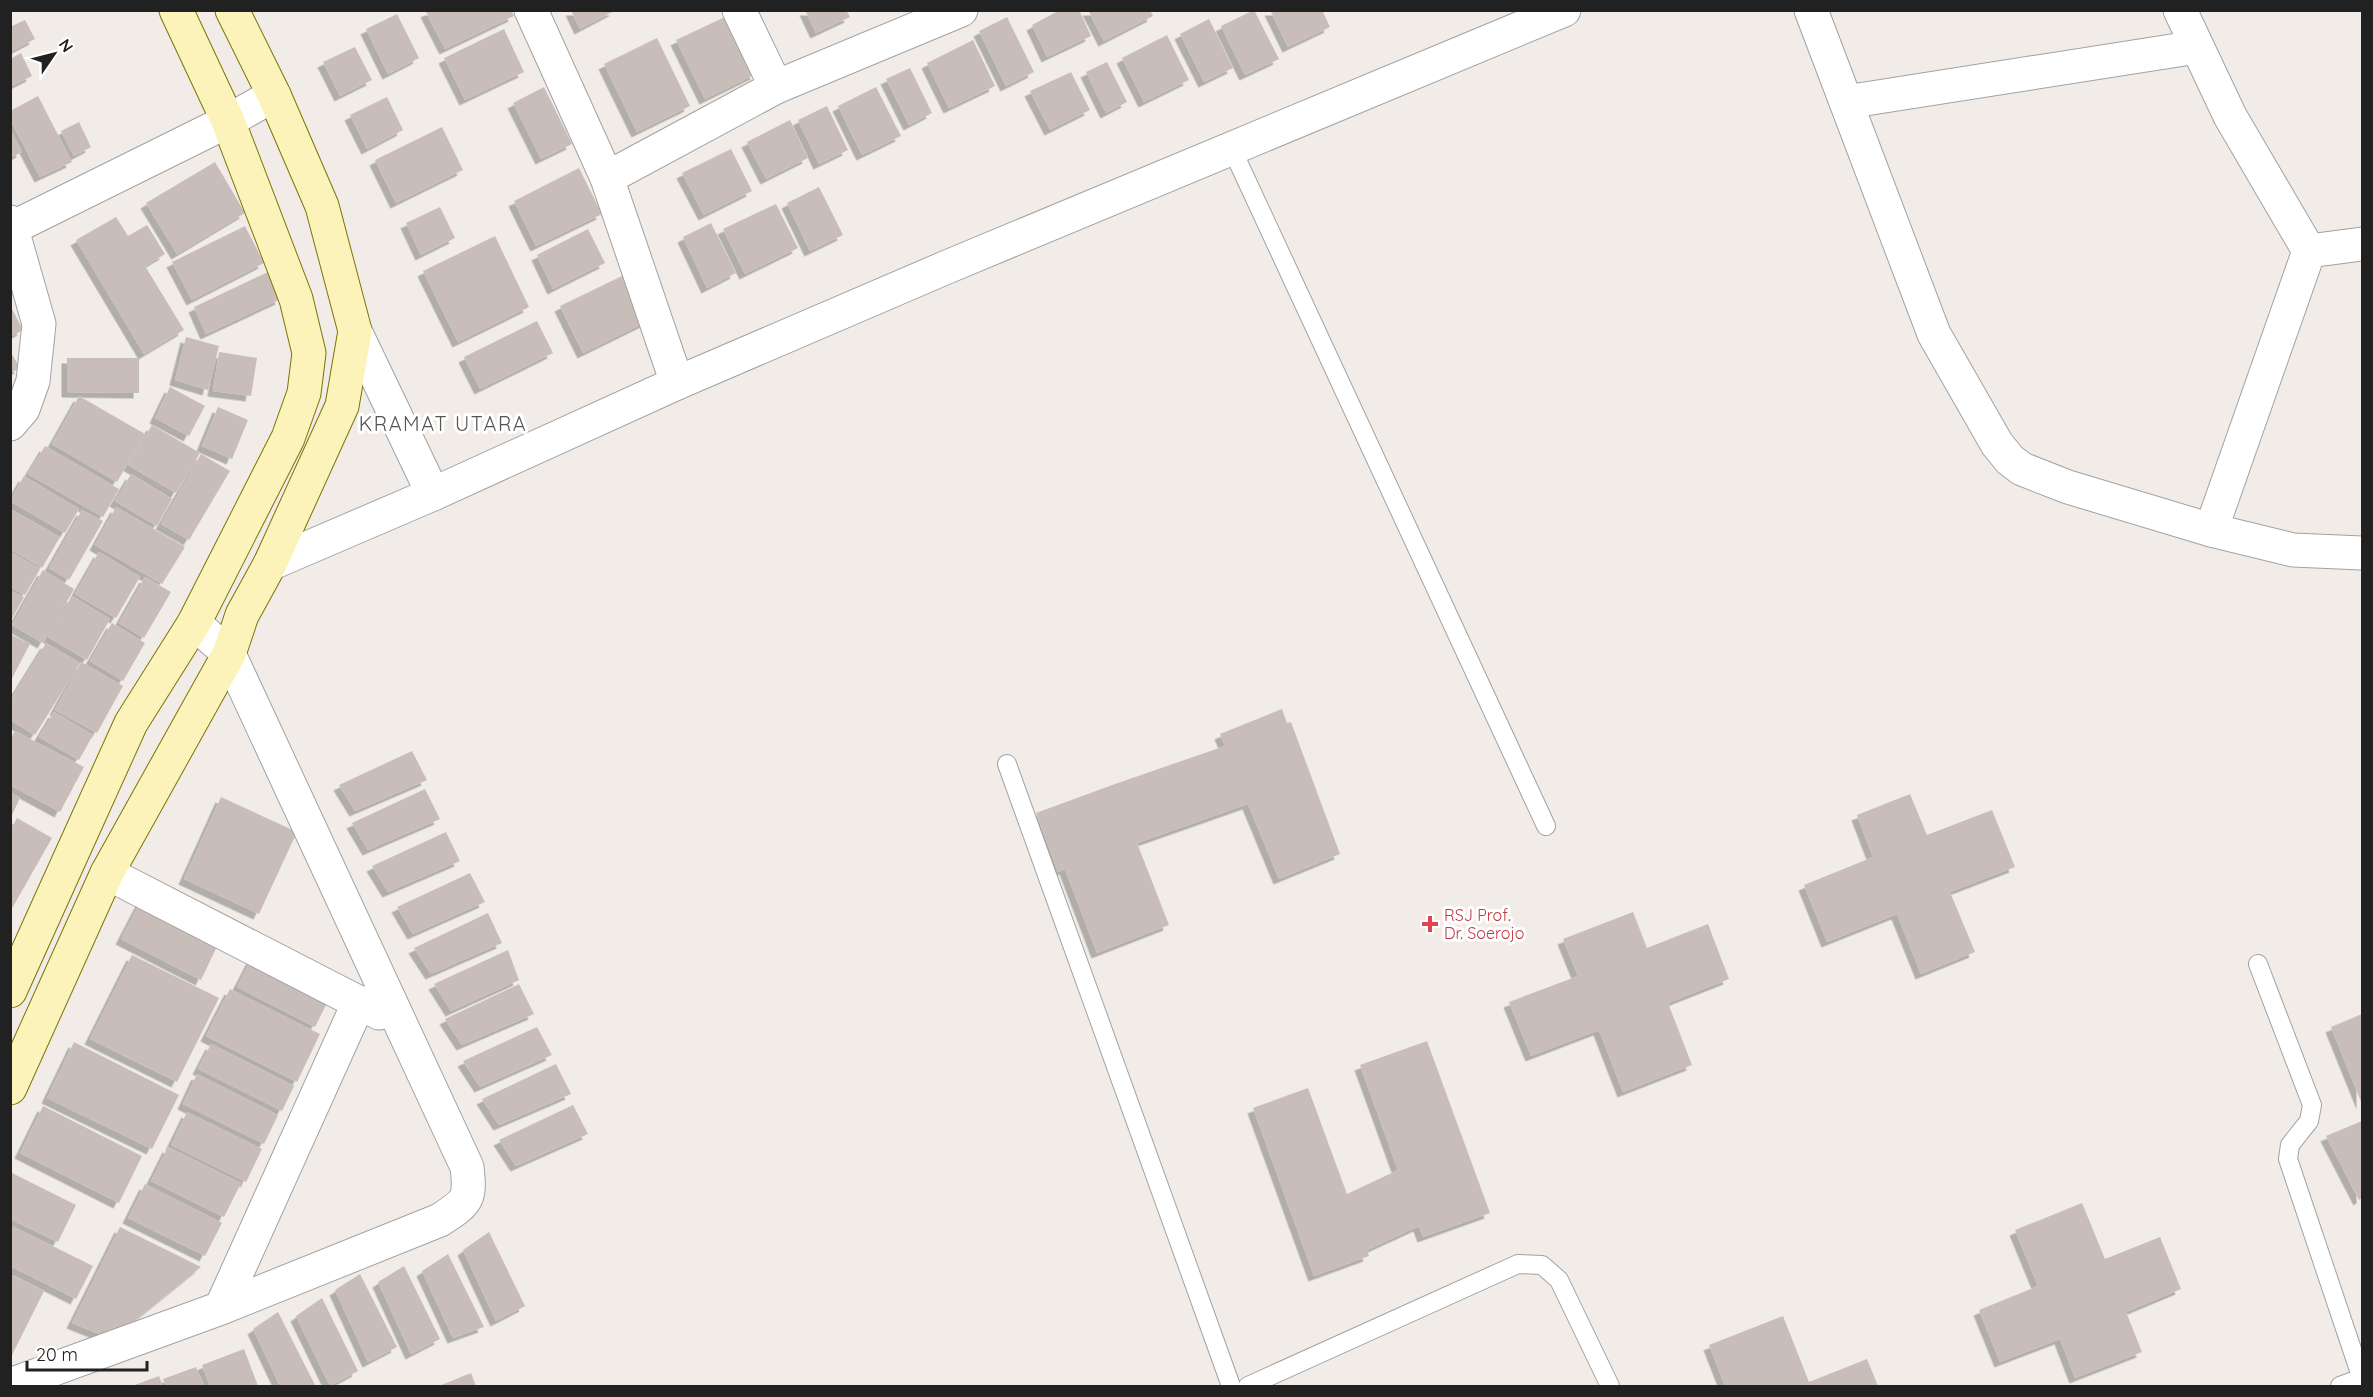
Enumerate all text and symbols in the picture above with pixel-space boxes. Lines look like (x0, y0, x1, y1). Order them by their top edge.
north arrow (24, 24, 84, 84)
text: N (55, 35, 78, 56)
district label: KRAMAT UTARA (359, 411, 527, 436)
place label: RSJ Prof. Dr. Soerojo (1444, 905, 1524, 943)
marker: RSJ Prof. Dr. Soerojo (1421, 915, 1439, 933)
scale bar (27, 1334, 147, 1372)
text: 20 m (36, 1343, 78, 1366)

